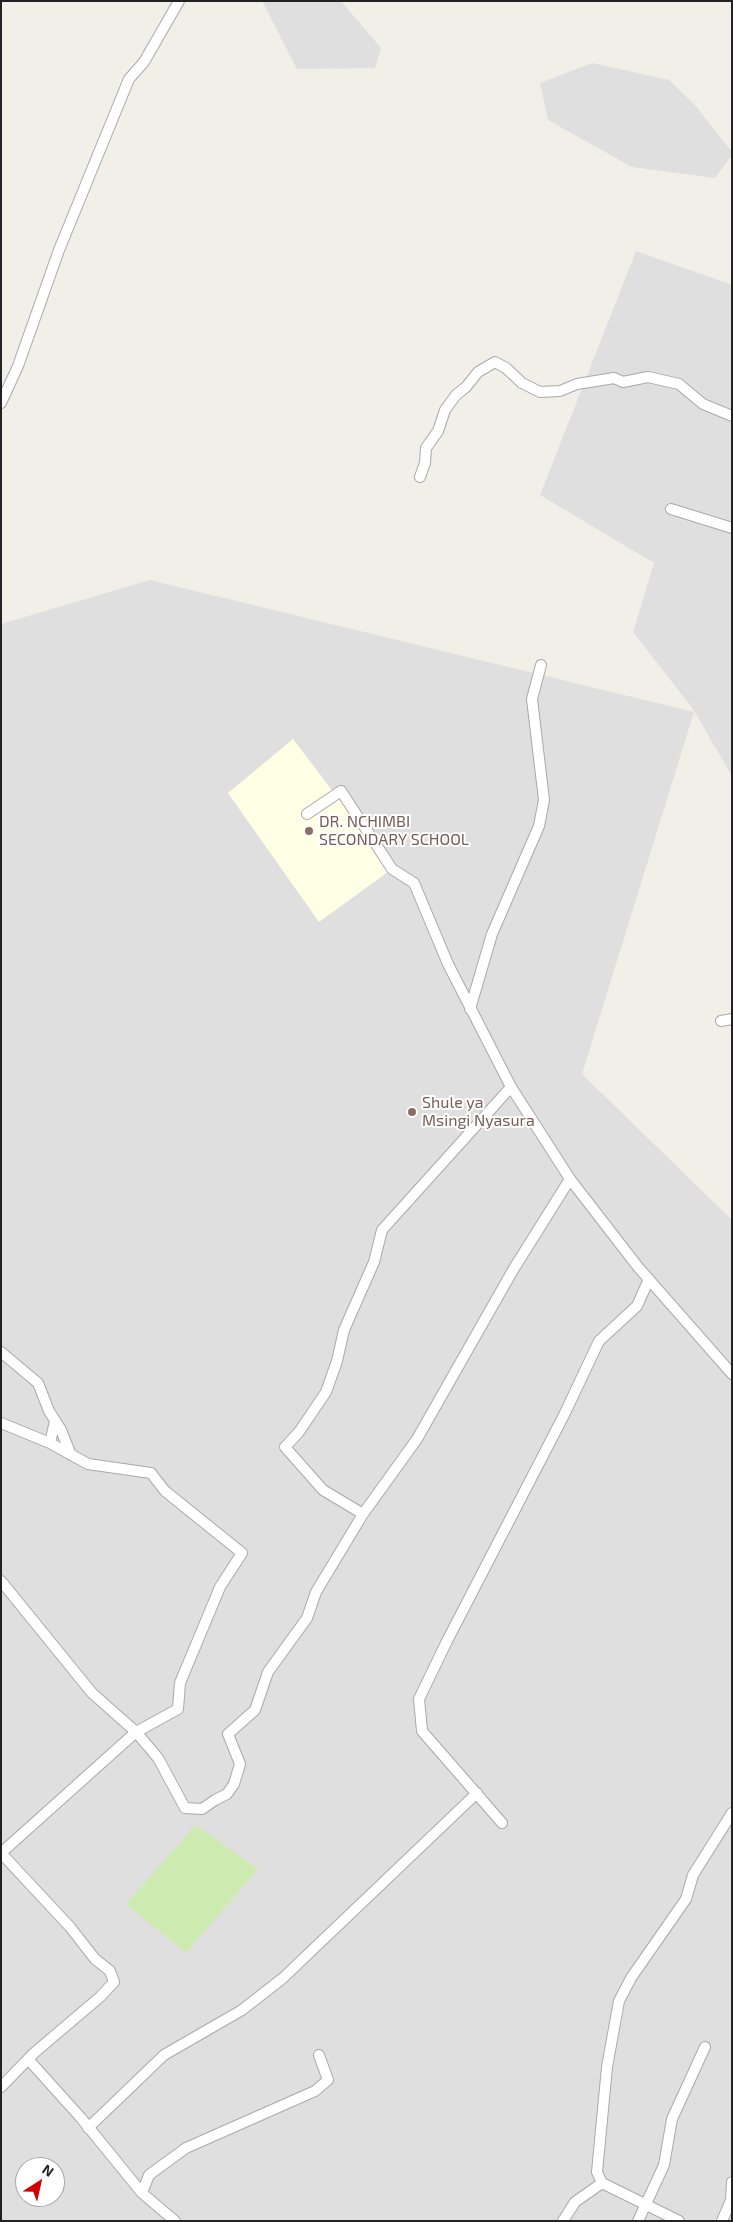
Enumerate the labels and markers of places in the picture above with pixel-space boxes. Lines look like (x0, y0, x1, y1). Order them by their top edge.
place label: DR. NCHIMBI SECONDARY SCHOOL (319, 812, 469, 850)
marker: DR. NCHIMBI SECONDARY SCHOOL (303, 825, 315, 837)
place label: Shule ya Msingi Nyasura (422, 1093, 535, 1131)
marker: Shule ya Msingi Nyasura (406, 1106, 418, 1118)

